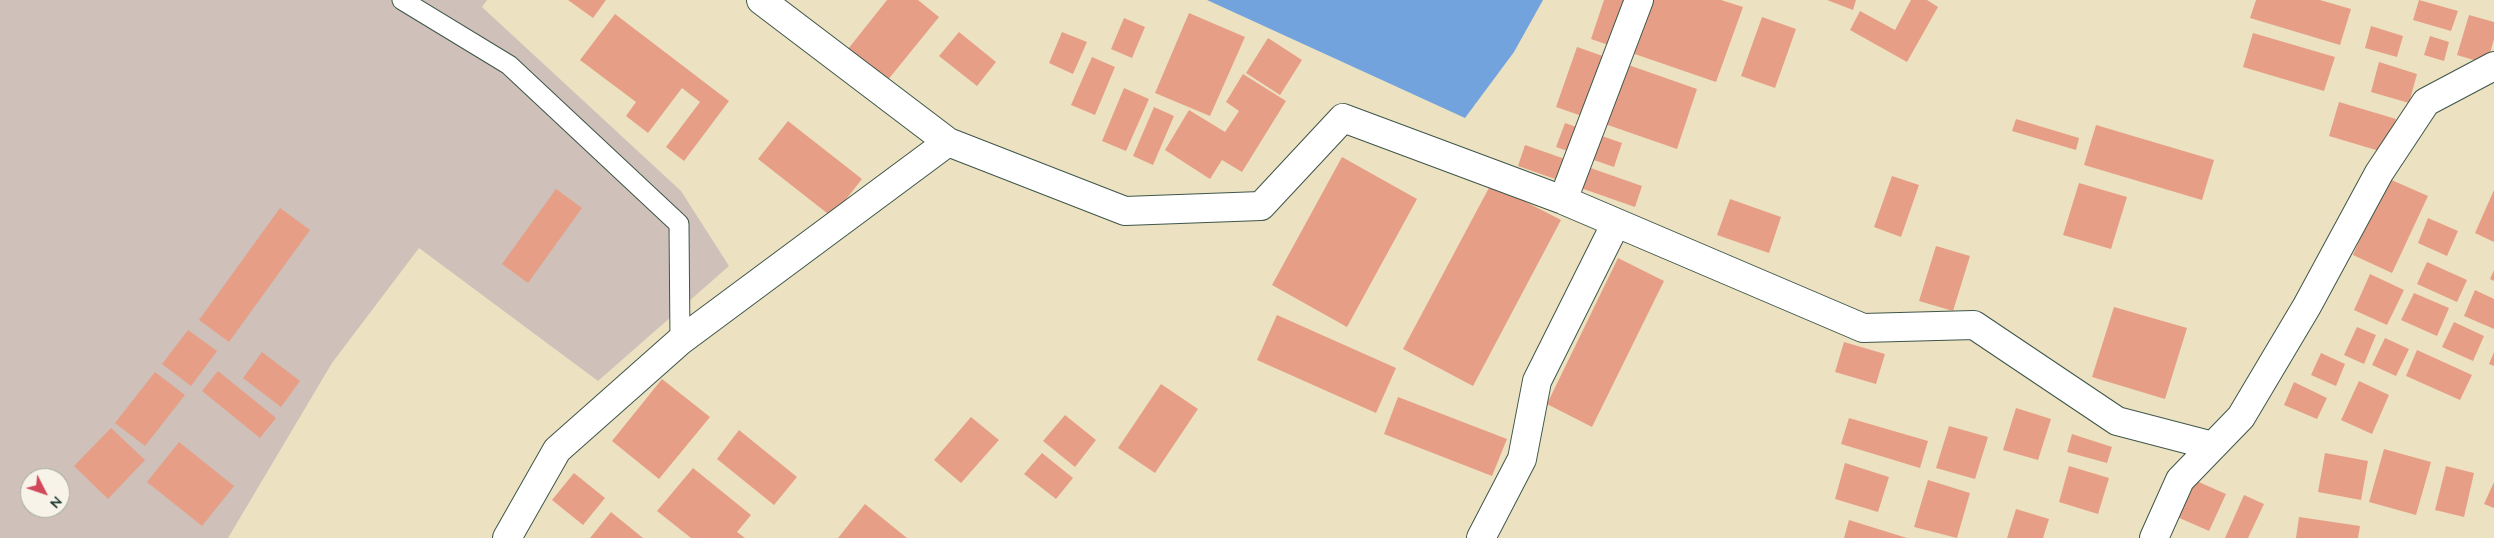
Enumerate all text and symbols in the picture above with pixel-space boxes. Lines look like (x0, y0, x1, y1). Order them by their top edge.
north arrow (20, 468, 70, 518)
text: N (45, 492, 66, 512)

